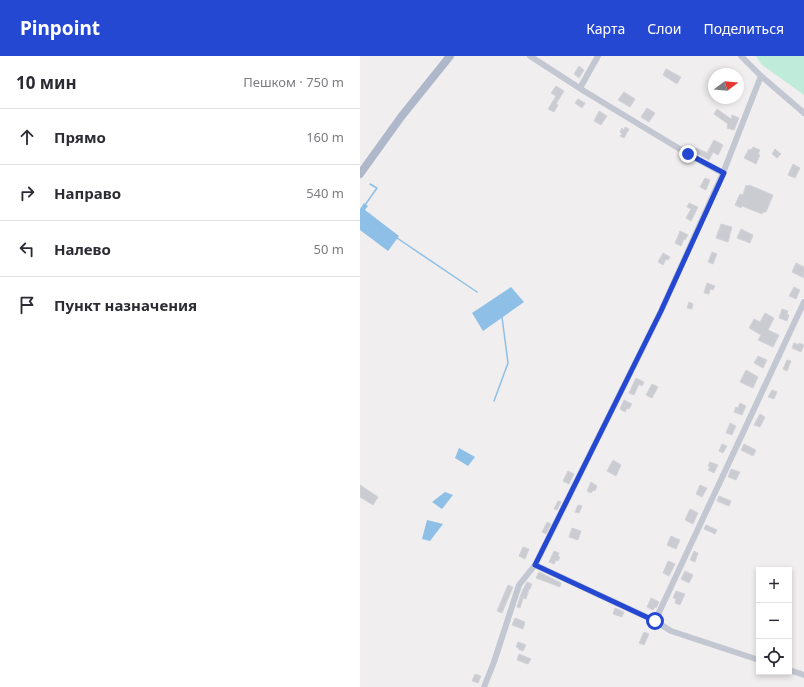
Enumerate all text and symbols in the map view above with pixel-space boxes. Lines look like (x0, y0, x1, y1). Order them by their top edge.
text: Pinpoint (20, 15, 100, 41)
text: Карта (586, 19, 625, 38)
text: Слои (647, 19, 681, 38)
text: Поделиться (703, 19, 784, 38)
north arrow (708, 68, 744, 104)
text: 10 мин (16, 71, 77, 94)
text: Пешком · 750 m (243, 73, 344, 91)
icon: ahead (16, 126, 38, 148)
text: Прямо (54, 127, 106, 147)
text: 160 m (306, 128, 344, 146)
route end (679, 145, 697, 163)
icon: right (16, 182, 38, 204)
text: Направо (54, 183, 121, 203)
text: 540 m (306, 184, 344, 202)
icon: left (16, 238, 38, 260)
text: Налево (54, 239, 111, 259)
text: 50 m (314, 240, 344, 258)
icon: arrive (16, 294, 38, 316)
text: Пункт назначения (54, 295, 197, 315)
map controls (756, 567, 792, 675)
button: + (756, 567, 792, 603)
button: − (756, 603, 792, 639)
route start (646, 612, 664, 630)
button: locate (756, 639, 792, 675)

